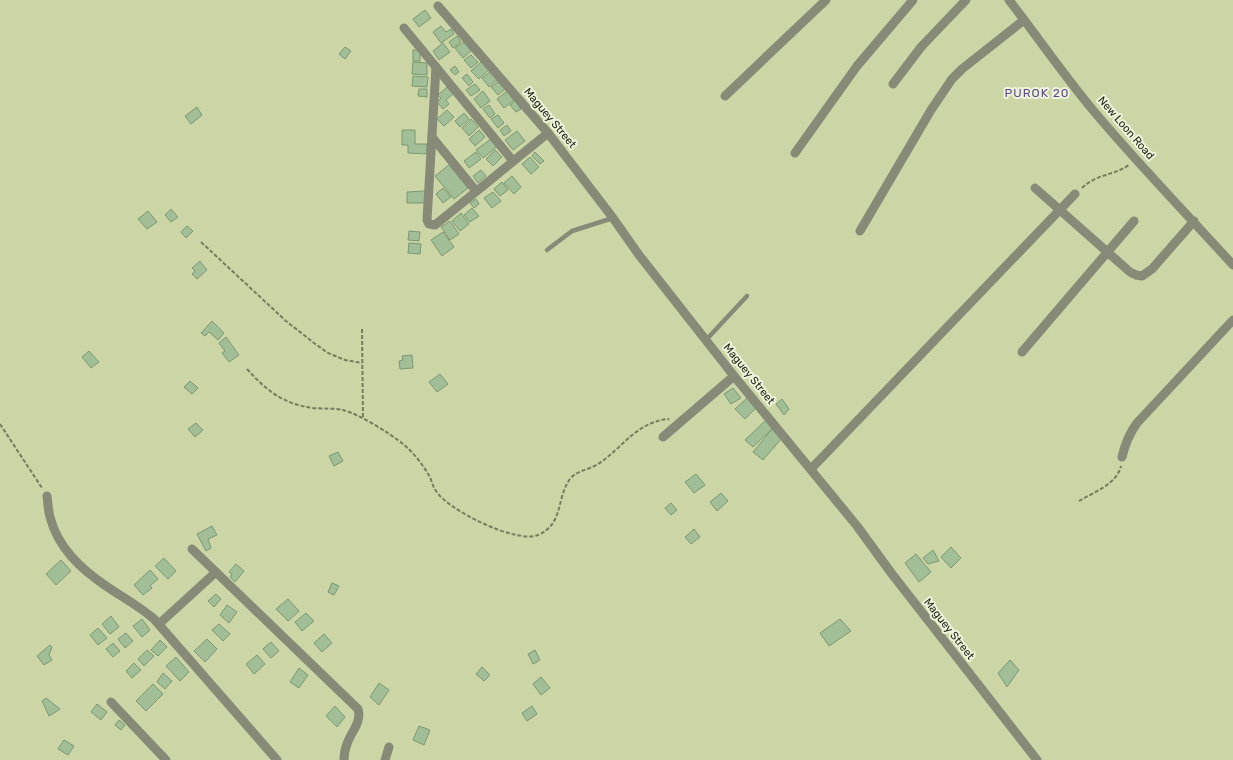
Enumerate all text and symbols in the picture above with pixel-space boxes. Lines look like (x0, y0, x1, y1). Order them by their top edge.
street label: Maguey Street (521, 85, 579, 151)
district label: PUROK 20 (1005, 86, 1069, 100)
street label: New Loon Road (1095, 94, 1157, 162)
street label: Maguey Street (721, 341, 778, 407)
street label: Maguey Street (921, 596, 977, 663)

